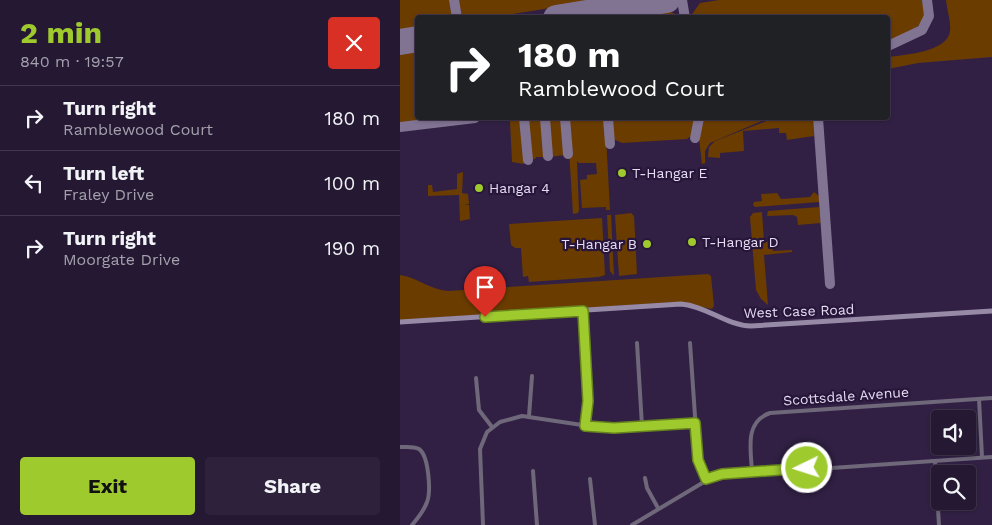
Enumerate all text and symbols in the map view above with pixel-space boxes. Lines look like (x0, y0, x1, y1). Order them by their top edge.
text: 2 min (20, 15, 102, 50)
button: close (328, 17, 380, 69)
text: 180 m (518, 34, 621, 76)
icon: right (435, 35, 500, 100)
text: 840 m · 19:57 (20, 52, 124, 71)
text: Ramblewood Court (518, 76, 724, 101)
text: Turn right (63, 97, 156, 120)
icon: right (20, 104, 48, 132)
text: 180 m (324, 107, 380, 130)
text: Ramblewood Court (63, 120, 213, 139)
text: Turn left (63, 162, 144, 185)
place label: T-Hangar E (632, 165, 708, 181)
marker: T-Hangar E (616, 167, 628, 179)
icon: left (20, 169, 48, 197)
text: 100 m (324, 172, 380, 195)
place label: Hangar 4 (489, 180, 550, 196)
marker: Hangar 4 (473, 182, 485, 194)
text: Fraley Drive (63, 185, 154, 204)
text: Turn right (63, 227, 156, 250)
icon: right (20, 234, 48, 262)
place label: T-Hangar D (702, 234, 779, 250)
place label: T-Hangar B (561, 236, 637, 252)
marker: T-Hangar D (686, 236, 698, 248)
text: 190 m (324, 237, 380, 260)
marker: T-Hangar B (641, 238, 653, 250)
text: Moorgate Drive (63, 250, 180, 269)
pin (464, 266, 506, 317)
icon: arrive (471, 273, 499, 301)
street label: West Case Road (743, 301, 855, 321)
street label: Scottsdale Avenue (783, 384, 909, 408)
map controls (931, 410, 976, 510)
button: sound (931, 410, 976, 455)
position arrow (780, 441, 832, 493)
button: Exit (20, 457, 195, 515)
button: Share (205, 457, 380, 515)
button: search (931, 465, 976, 510)

